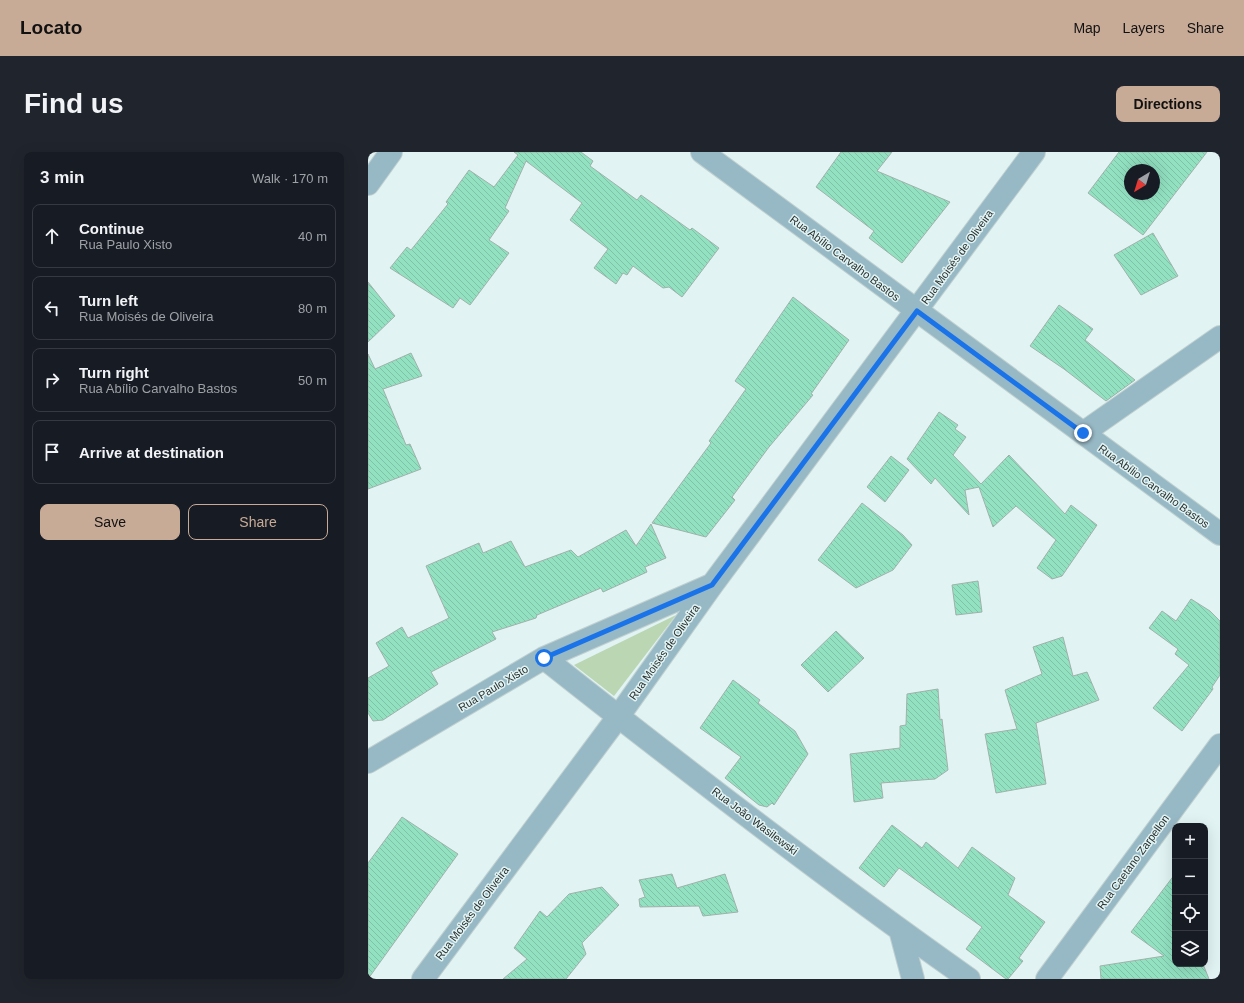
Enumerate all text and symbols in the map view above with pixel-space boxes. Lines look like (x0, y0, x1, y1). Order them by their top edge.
text: Locato (20, 17, 82, 38)
text: Map (1073, 20, 1101, 36)
text: Layers (1123, 20, 1165, 36)
text: Share (1187, 20, 1224, 36)
button: Directions (1116, 86, 1220, 122)
text: Find us (24, 88, 124, 119)
north arrow (1124, 164, 1160, 200)
text: 3 min (40, 168, 84, 187)
text: Walk · 170 m (252, 171, 328, 186)
street label: Rua Moisés de Oliveira (919, 207, 996, 307)
street label: Rua Abílio Carvalho Bastos (788, 213, 902, 303)
text: Continue (79, 220, 144, 237)
icon: ahead (41, 225, 63, 247)
text: 40 m (298, 229, 327, 244)
text: Rua Paulo Xisto (79, 237, 172, 252)
text: Turn left (79, 292, 138, 309)
icon: left (41, 297, 63, 319)
text: 80 m (298, 301, 327, 316)
text: Rua Moisés de Oliveira (79, 309, 213, 324)
text: Turn right (79, 364, 149, 381)
icon: right (41, 369, 63, 391)
text: 50 m (298, 373, 327, 388)
text: Rua Abílio Carvalho Bastos (79, 381, 237, 396)
route end (1074, 424, 1092, 442)
icon: arrive (41, 441, 63, 463)
street label: Rua Abílio Carvalho Bastos (1096, 442, 1212, 530)
text: Arrive at destination (79, 444, 224, 461)
button: Save (40, 504, 180, 540)
button: Share (188, 504, 328, 540)
street label: Rua Moisés de Oliveira (626, 601, 702, 702)
route start (535, 649, 553, 667)
street label: Rua Paulo Xisto (456, 663, 530, 713)
street label: Rua João Wasilewski (710, 785, 800, 857)
street label: Rua Caetano Zarpellon (1095, 812, 1171, 912)
map controls (1172, 823, 1208, 967)
button: + (1172, 823, 1208, 859)
button: − (1172, 859, 1208, 895)
street label: Rua Moisés de Oliveira (433, 863, 512, 962)
button: locate (1172, 895, 1208, 931)
button: layers (1172, 931, 1208, 967)

